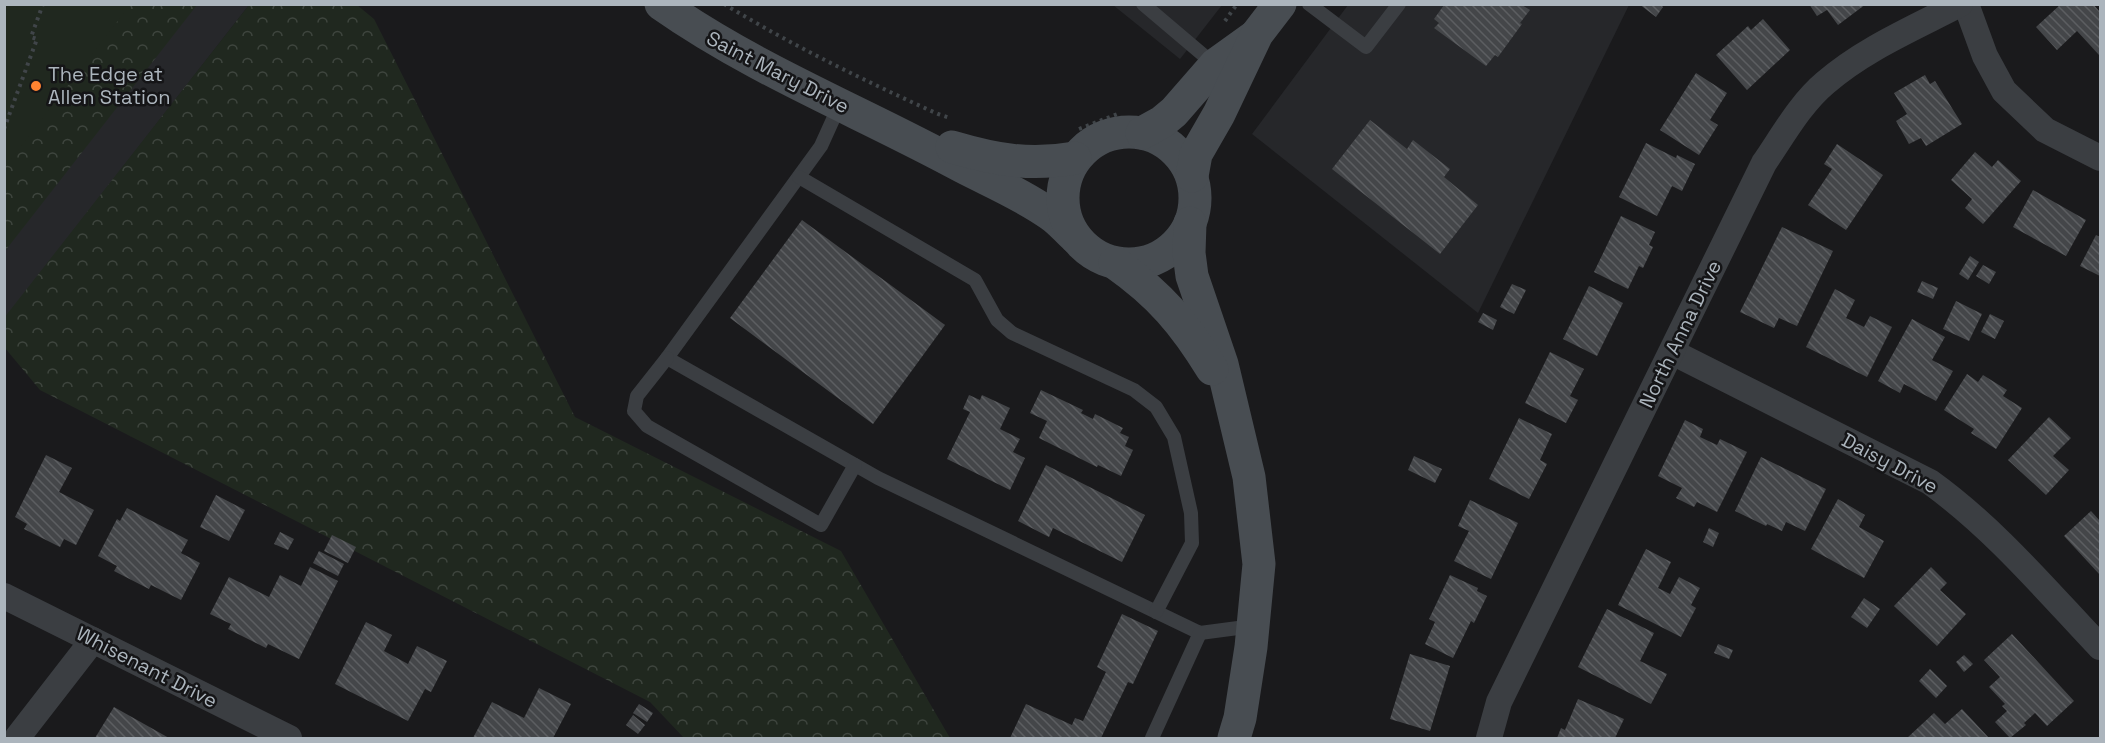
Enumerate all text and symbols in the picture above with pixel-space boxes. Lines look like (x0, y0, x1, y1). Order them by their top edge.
street label: Saint Mary Drive (702, 25, 854, 119)
place label: The Edge at Allen Station (48, 61, 171, 110)
marker: The Edge at Allen Station (29, 79, 43, 93)
street label: North Anna Drive (1633, 256, 1727, 412)
street label: Daisy Drive (1837, 427, 1943, 499)
street label: Whisenant Drive (72, 620, 222, 714)

